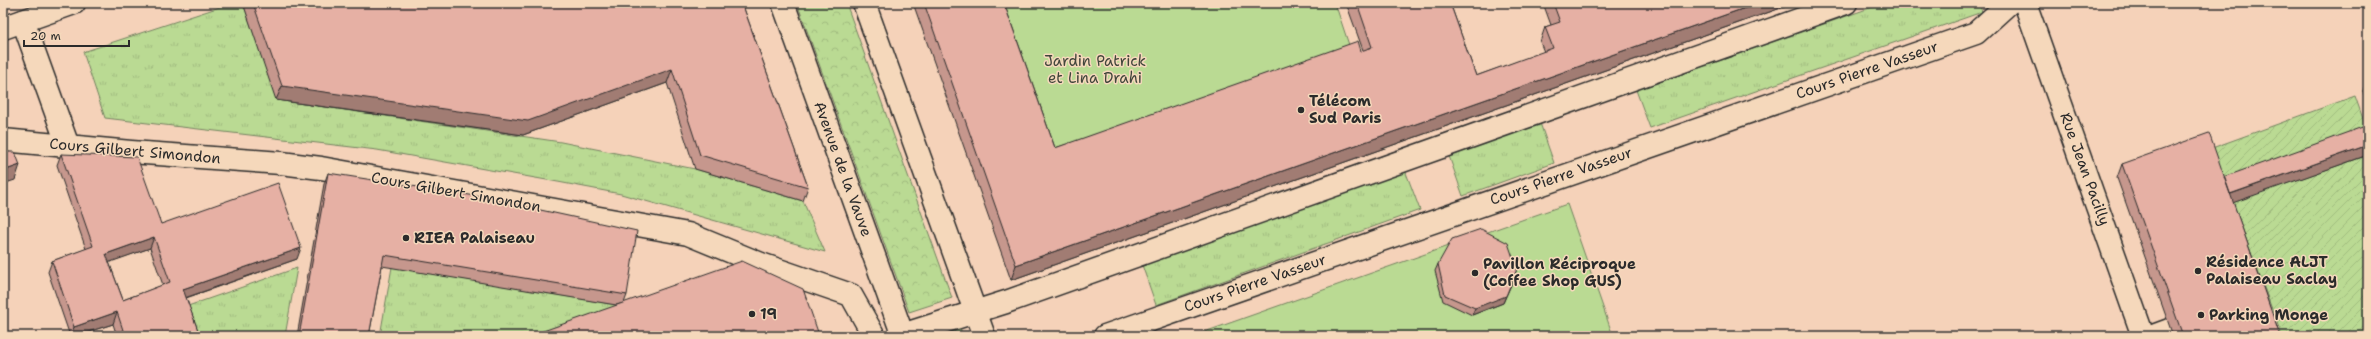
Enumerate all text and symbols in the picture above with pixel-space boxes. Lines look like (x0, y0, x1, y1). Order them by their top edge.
scale bar (24, 22, 129, 48)
text: 20 m (30, 28, 61, 44)
street label: Cours Pierre Vasseur (1793, 36, 1941, 104)
park label: Jardin Patrick et Lina Drahi (1044, 51, 1146, 88)
place label: Télécom Sud Paris (1309, 91, 1381, 128)
street label: Avenue de la Vauve (809, 99, 877, 239)
marker: Télécom Sud Paris (1296, 105, 1306, 115)
street label: Rue Jean Pacilly (2055, 110, 2115, 228)
street label: Cours Gilbert Simondon (49, 134, 221, 168)
street label: Cours Pierre Vasseur (1487, 142, 1635, 210)
street label: Cours Gilbert Simondon (370, 167, 542, 217)
place label: RIEA Palaiseau (414, 228, 535, 248)
marker: RIEA Palaiseau (401, 233, 411, 243)
street label: Cours Pierre Vasseur (1181, 249, 1329, 317)
place label: Résidence ALJT Palaiseau Saclay (2206, 252, 2337, 289)
place label: Pavillon Réciproque (Coffee Shop GUS) (1483, 254, 1636, 291)
marker: Résidence ALJT Palaiseau Saclay (2193, 266, 2203, 276)
marker: Pavillon Réciproque (Coffee Shop GUS) (1470, 268, 1480, 278)
place label: 19 (760, 304, 777, 324)
place label: Parking Monge (2209, 305, 2328, 325)
marker: 19 (747, 309, 757, 319)
marker: Parking Monge (2196, 310, 2206, 320)

